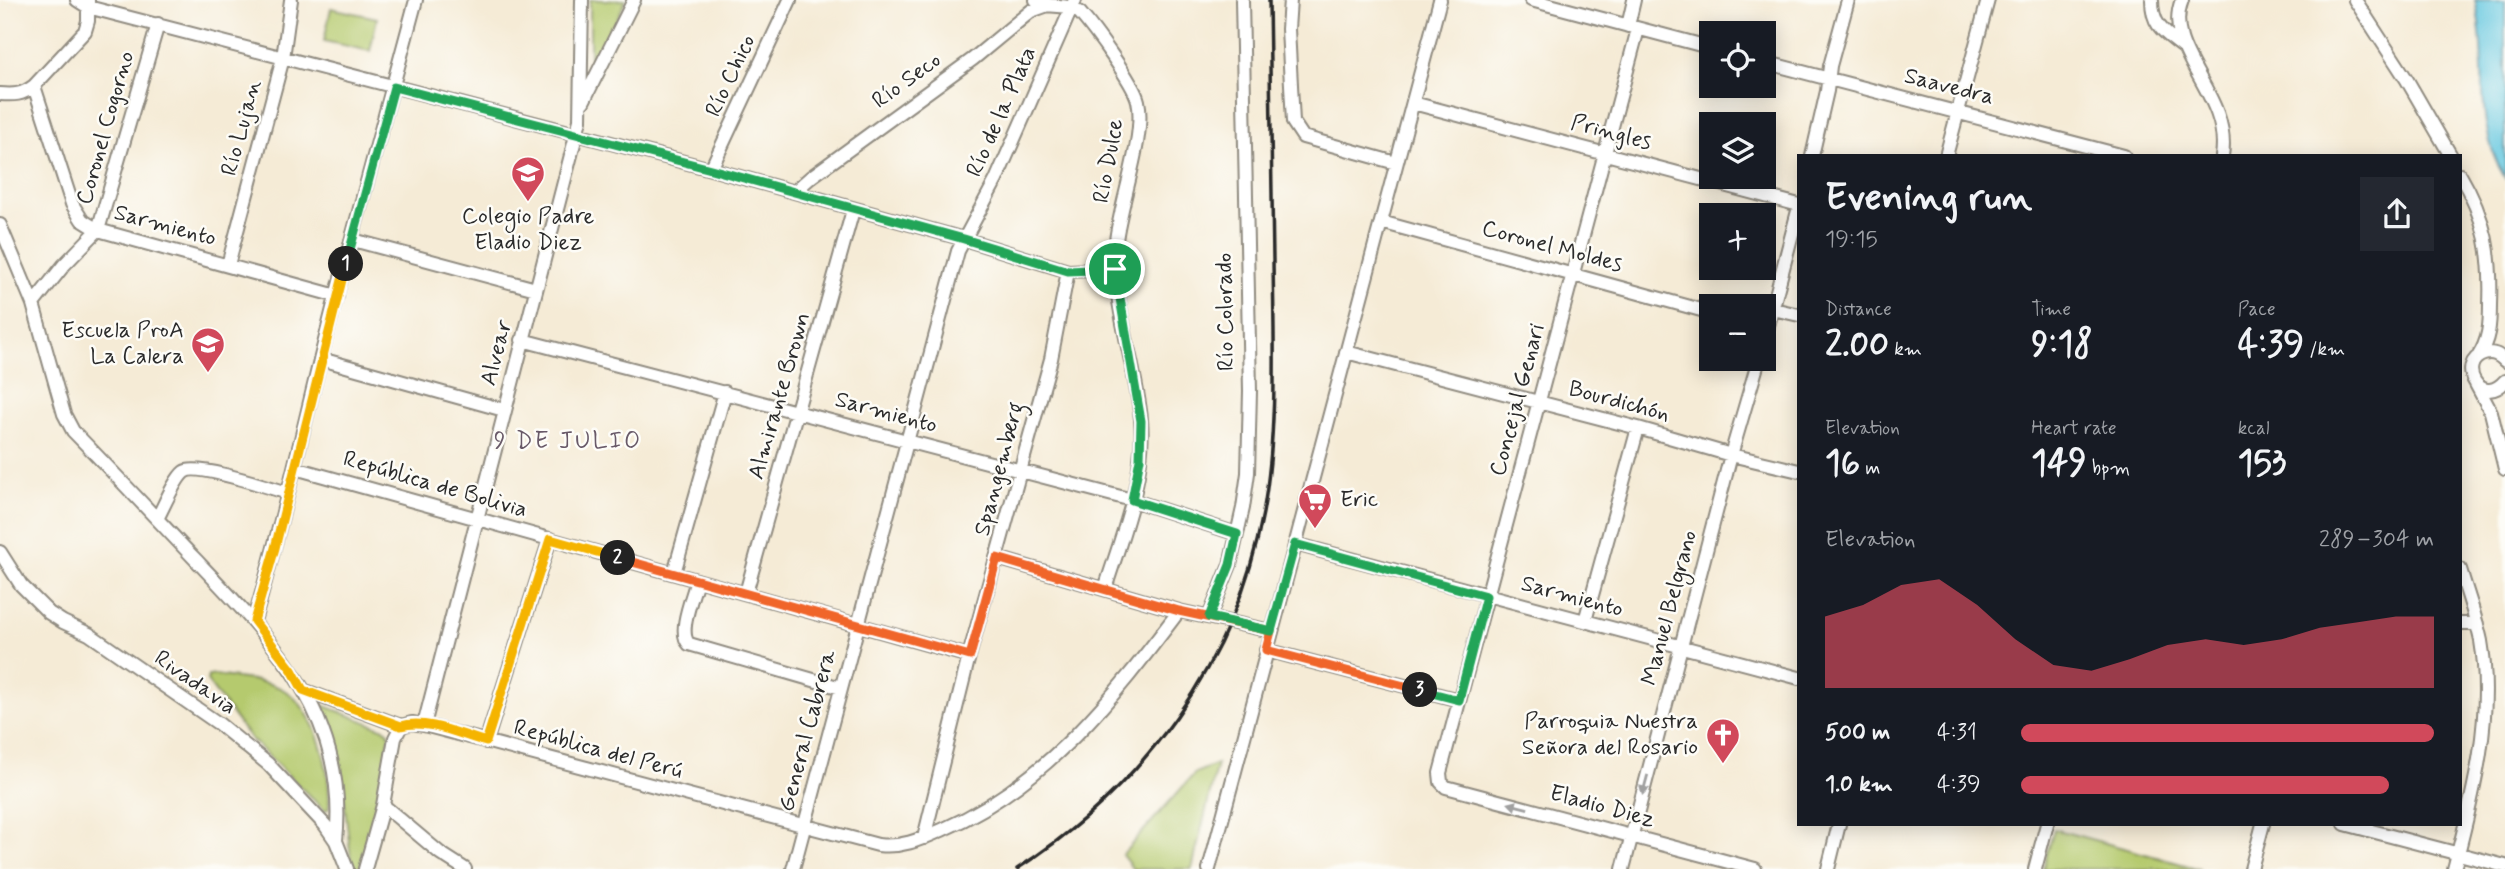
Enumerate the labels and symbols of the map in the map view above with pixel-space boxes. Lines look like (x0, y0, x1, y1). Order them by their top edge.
street label: Río Chico (699, 30, 763, 122)
street label: Río de la Plata (960, 42, 1044, 182)
street label: Río Seco (866, 46, 948, 116)
street label: Coronel Cogorno (70, 48, 142, 208)
street label: Saavedra (1901, 61, 1997, 113)
street label: Río Lujan (215, 77, 269, 179)
street label: Pringles (1567, 108, 1655, 158)
street label: Río Dulce (1087, 116, 1131, 206)
school or university icon: Colegio Padre Eladio Diez (509, 154, 547, 203)
street label: Sarmiento (111, 198, 219, 254)
place label: Colegio Padre Eladio Diez (462, 202, 595, 258)
street label: Coronel Moldes (1478, 214, 1626, 280)
pin (1085, 239, 1145, 299)
pin: 1 (328, 246, 364, 282)
street label: Río Colorado (1210, 253, 1242, 371)
street label: Almirante Brown (742, 309, 818, 483)
place label: Escuela ProA La Calera (61, 316, 184, 372)
street label: Alvear (474, 317, 520, 389)
street label: Concejal Genari (1483, 320, 1553, 480)
school or university icon: Escuela ProA La Calera (189, 325, 227, 374)
street label: Bourdichón (1565, 374, 1673, 430)
street label: Sarmiento (832, 385, 940, 441)
street label: Spangemberg (968, 399, 1034, 540)
district label: 9 DE JULIO (494, 426, 642, 457)
street label: República de Bolivia (340, 444, 530, 526)
supermarket icon: Eric (1296, 481, 1334, 530)
place label: Eric (1340, 485, 1378, 515)
street label: Manuel Belgrano (1635, 527, 1707, 689)
pin: 2 (600, 540, 636, 576)
street label: Sarmiento (1518, 569, 1626, 625)
street label: Rivadavia (148, 644, 242, 722)
street label: General Cabrera (772, 647, 844, 815)
pin: 3 (1402, 672, 1438, 708)
place label: Parroquia Nuestra Señora del Rosario (1522, 707, 1698, 763)
street label: República del Perú (510, 713, 686, 787)
church icon: Parroquia Nuestra Señora del Rosario (1704, 716, 1742, 765)
one-way arrow (1639, 774, 1650, 796)
street label: Eladio Diez (1546, 779, 1658, 835)
one-way arrow (1507, 800, 1529, 811)

